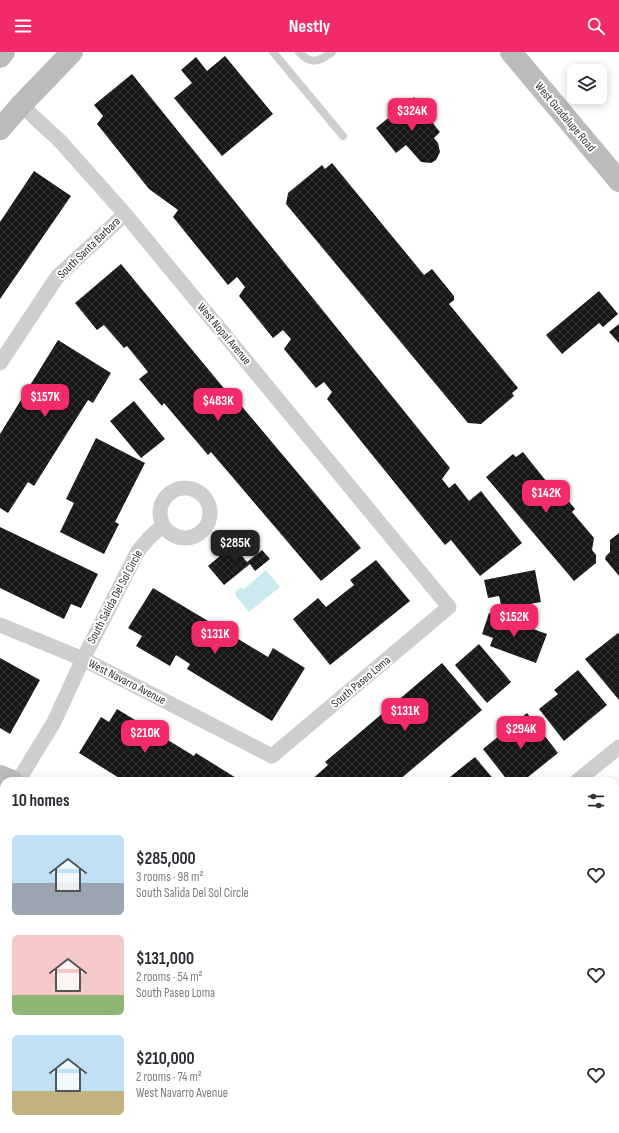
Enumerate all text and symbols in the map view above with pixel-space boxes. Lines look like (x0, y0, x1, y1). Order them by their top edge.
icon: menu (12, 15, 34, 37)
icon: search (585, 15, 607, 37)
text: Nestly (289, 16, 330, 37)
map controls (567, 64, 607, 104)
button: layers (567, 64, 607, 104)
street label: West Guadalupe Road (531, 79, 599, 155)
pin: $324K (384, 98, 440, 132)
text: $324K (397, 103, 427, 119)
street label: South Santa Barbara (54, 214, 124, 282)
street label: West Nopal Avenue (194, 300, 254, 368)
pin: $157K (17, 384, 73, 418)
pin: $483K (190, 388, 246, 422)
text: $157K (30, 389, 60, 405)
text: $483K (202, 393, 234, 409)
pin: $142K (518, 480, 574, 514)
text: $142K (531, 485, 561, 501)
pin: $285K (207, 530, 263, 564)
text: $285K (220, 535, 250, 551)
street label: South Salida Del Sol Circle (84, 547, 146, 646)
pin: $152K (486, 604, 542, 638)
text: $152K (499, 609, 529, 625)
pin: $131K (187, 621, 243, 655)
text: $131K (200, 626, 230, 642)
street label: South Paseo Loma (328, 653, 394, 711)
street label: West Navarro Avenue (86, 656, 168, 708)
pin: $131K (377, 698, 433, 732)
text: $131K (390, 703, 420, 719)
pin: $294K (493, 716, 549, 750)
pin: $210K (117, 720, 173, 754)
text: $294K (506, 721, 536, 737)
text: $210K (130, 725, 160, 741)
icon: filters (585, 790, 607, 812)
text: 10 homes (12, 791, 69, 811)
text: $285,000 (136, 849, 196, 869)
icon: home (44, 851, 92, 899)
icon: heart (585, 864, 607, 886)
text: 3 rooms · 98 m² (136, 869, 203, 885)
text: South Salida Del Sol Circle (136, 885, 249, 901)
text: $131,000 (136, 949, 194, 969)
icon: home (44, 951, 92, 999)
icon: heart (585, 964, 607, 986)
text: 2 rooms · 54 m² (136, 969, 203, 985)
text: South Paseo Loma (136, 985, 215, 1001)
text: $210,000 (136, 1049, 195, 1069)
icon: home (44, 1051, 92, 1099)
icon: heart (585, 1064, 607, 1086)
text: 2 rooms · 74 m² (136, 1069, 202, 1085)
text: West Navarro Avenue (136, 1085, 228, 1101)

